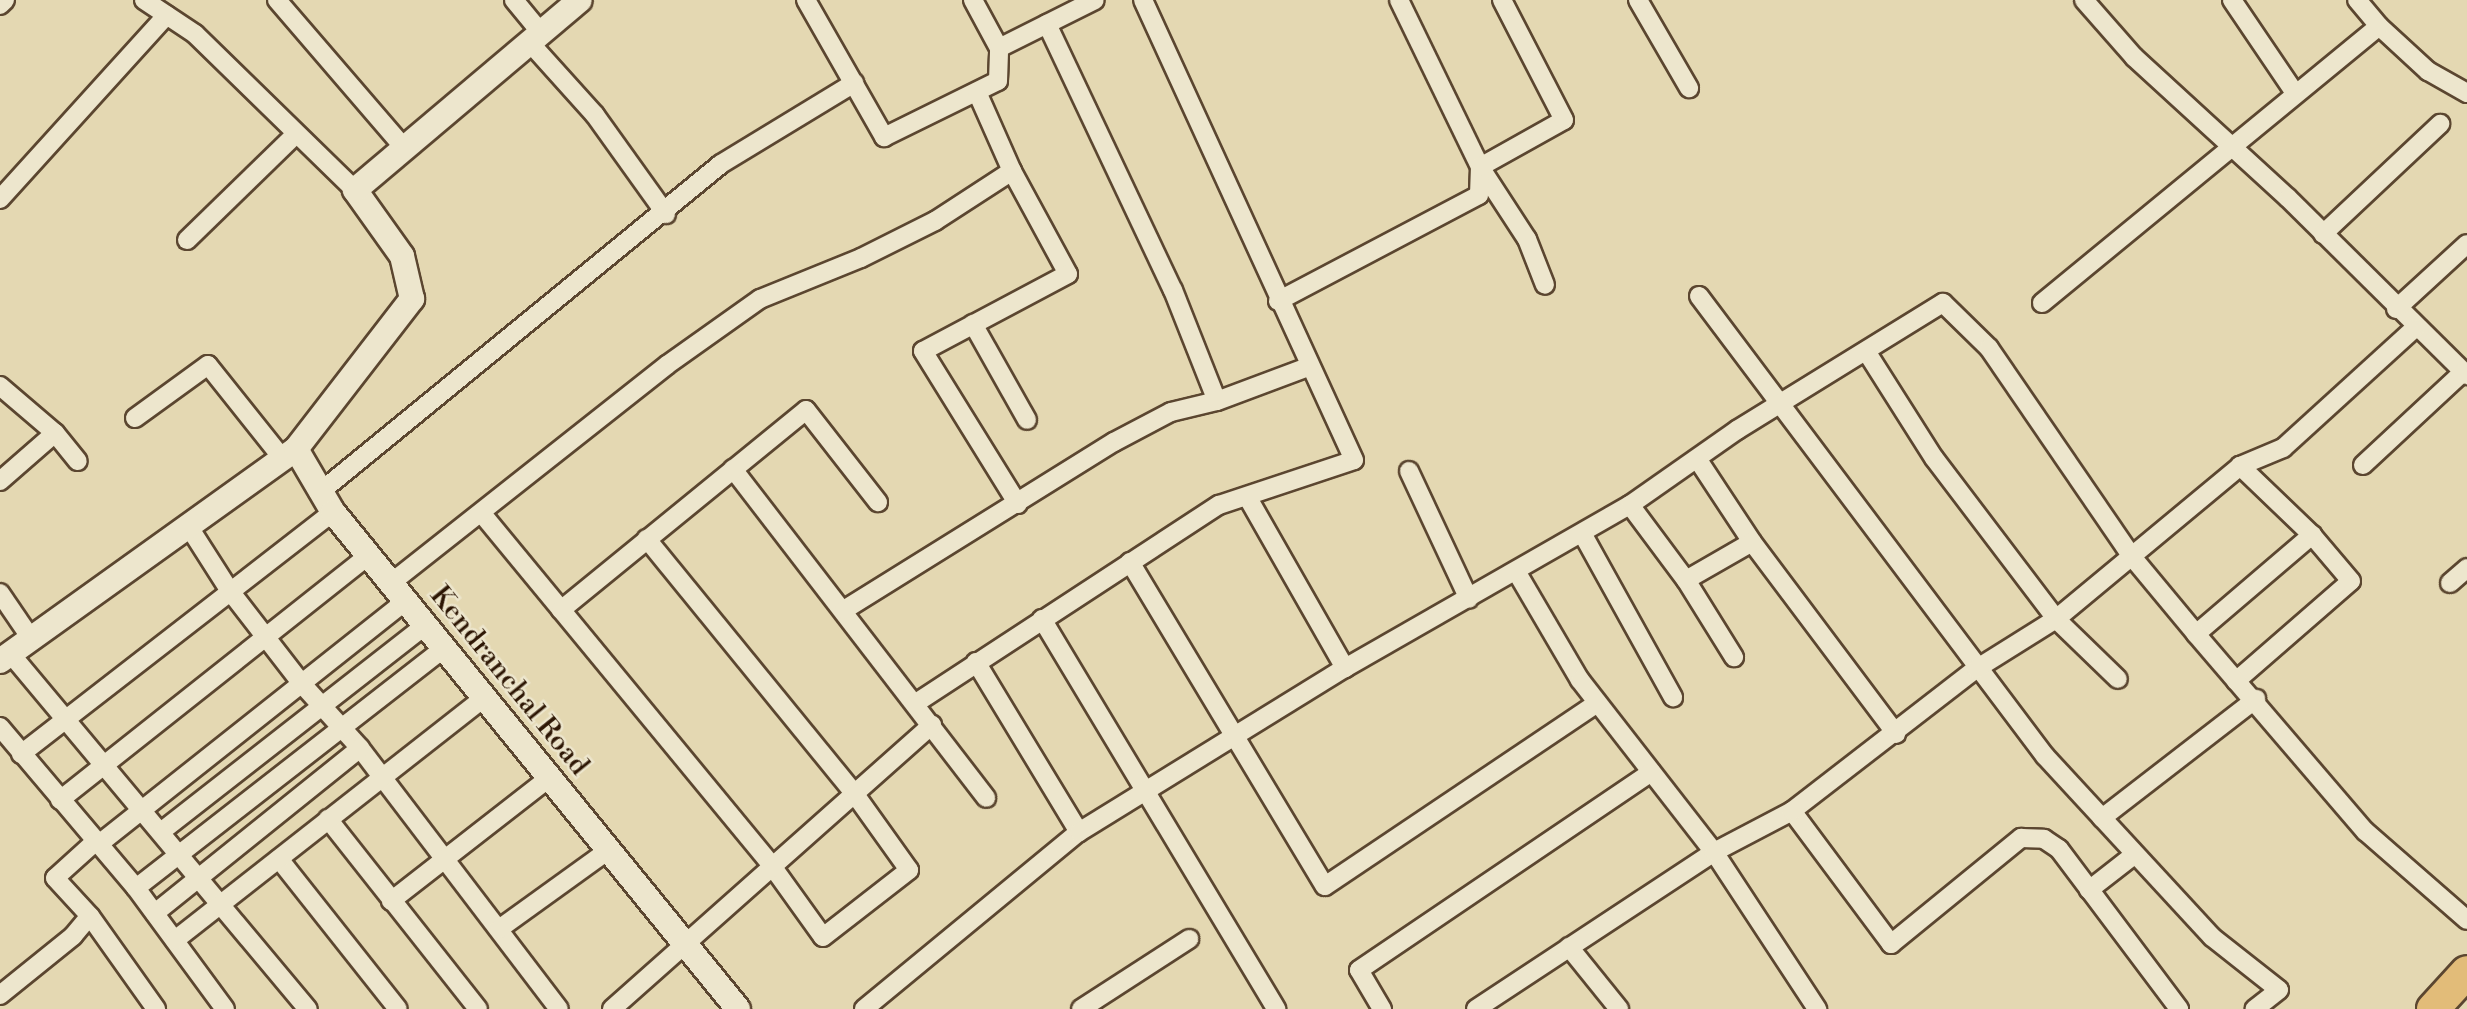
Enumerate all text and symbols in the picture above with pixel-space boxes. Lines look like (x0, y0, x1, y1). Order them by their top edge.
street label: Kendranchal Road (422, 580, 596, 782)

